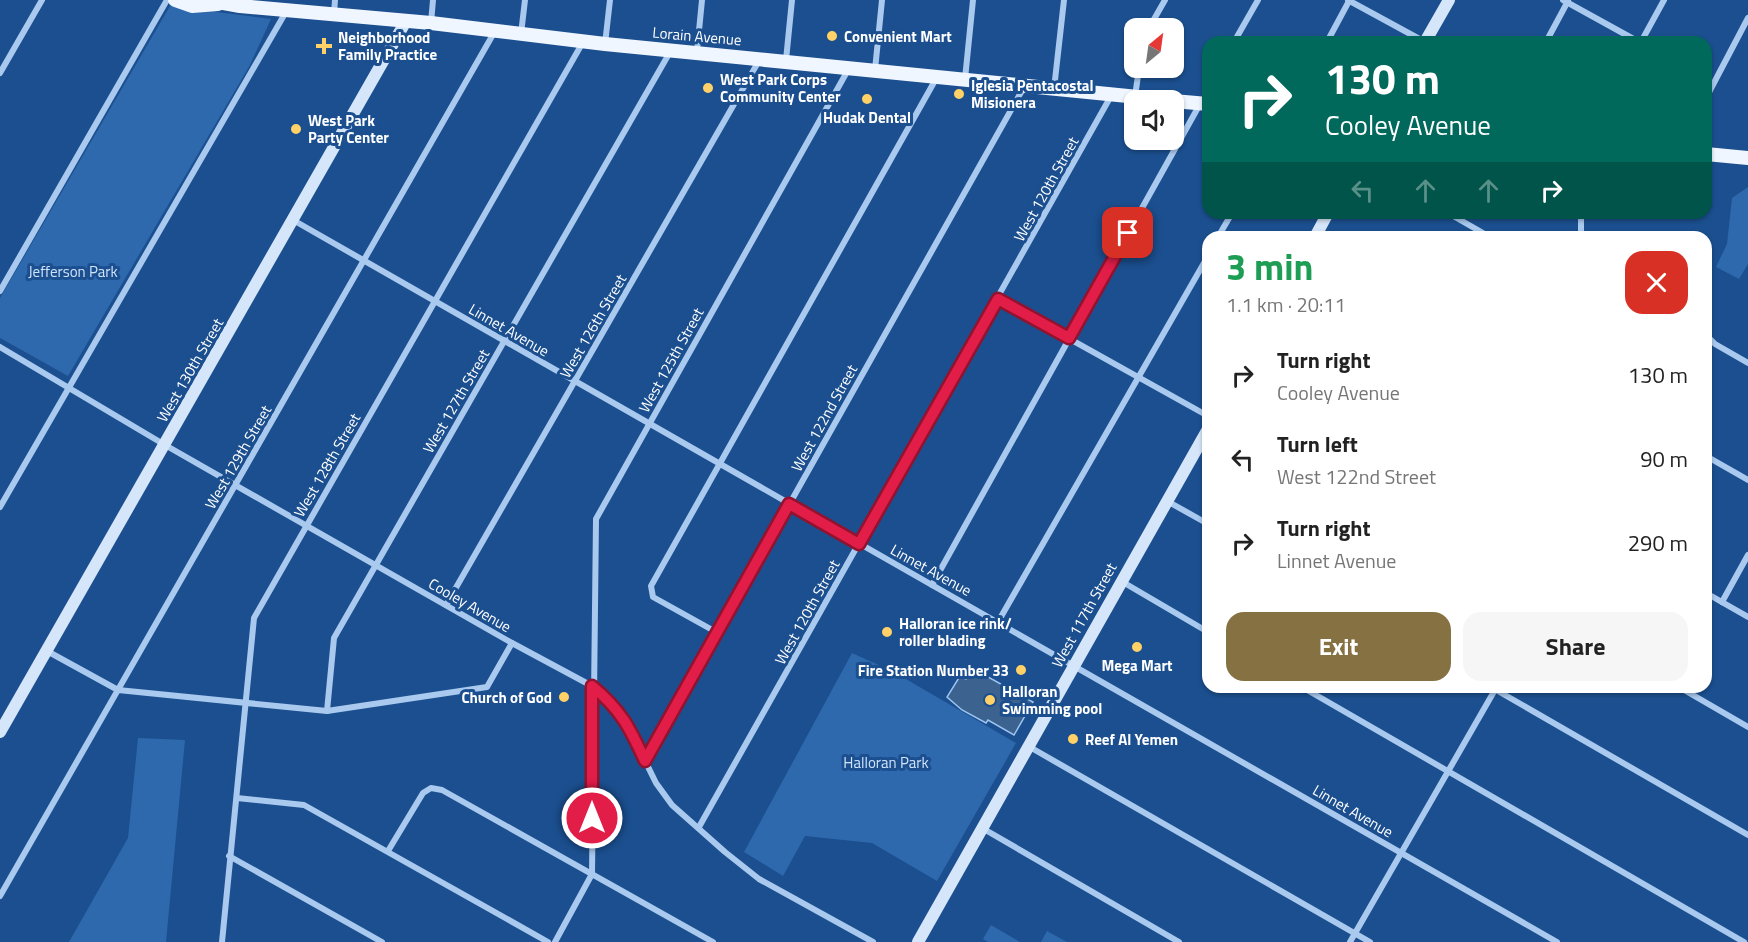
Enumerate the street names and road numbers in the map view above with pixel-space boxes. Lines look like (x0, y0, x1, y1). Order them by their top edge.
street label: Lorain Avenue (652, 21, 742, 51)
street label: West 120th Street (1008, 132, 1085, 246)
street label: West 126th Street (554, 269, 632, 382)
street label: Linnet Avenue (464, 298, 554, 362)
street label: West 125th Street (633, 303, 710, 417)
street label: West 130th Street (151, 313, 229, 426)
street label: West 127th Street (417, 344, 495, 457)
street label: West 122nd Street (785, 360, 863, 476)
street label: West 129th Street (199, 400, 277, 513)
street label: West 128th Street (288, 408, 366, 521)
street label: Linnet Avenue (886, 538, 976, 602)
street label: West 120th Street (769, 555, 846, 669)
street label: West 117th Street (1046, 558, 1123, 672)
street label: Cooley Avenue (424, 572, 516, 638)
street label: Linnet Avenue (1308, 779, 1398, 843)

